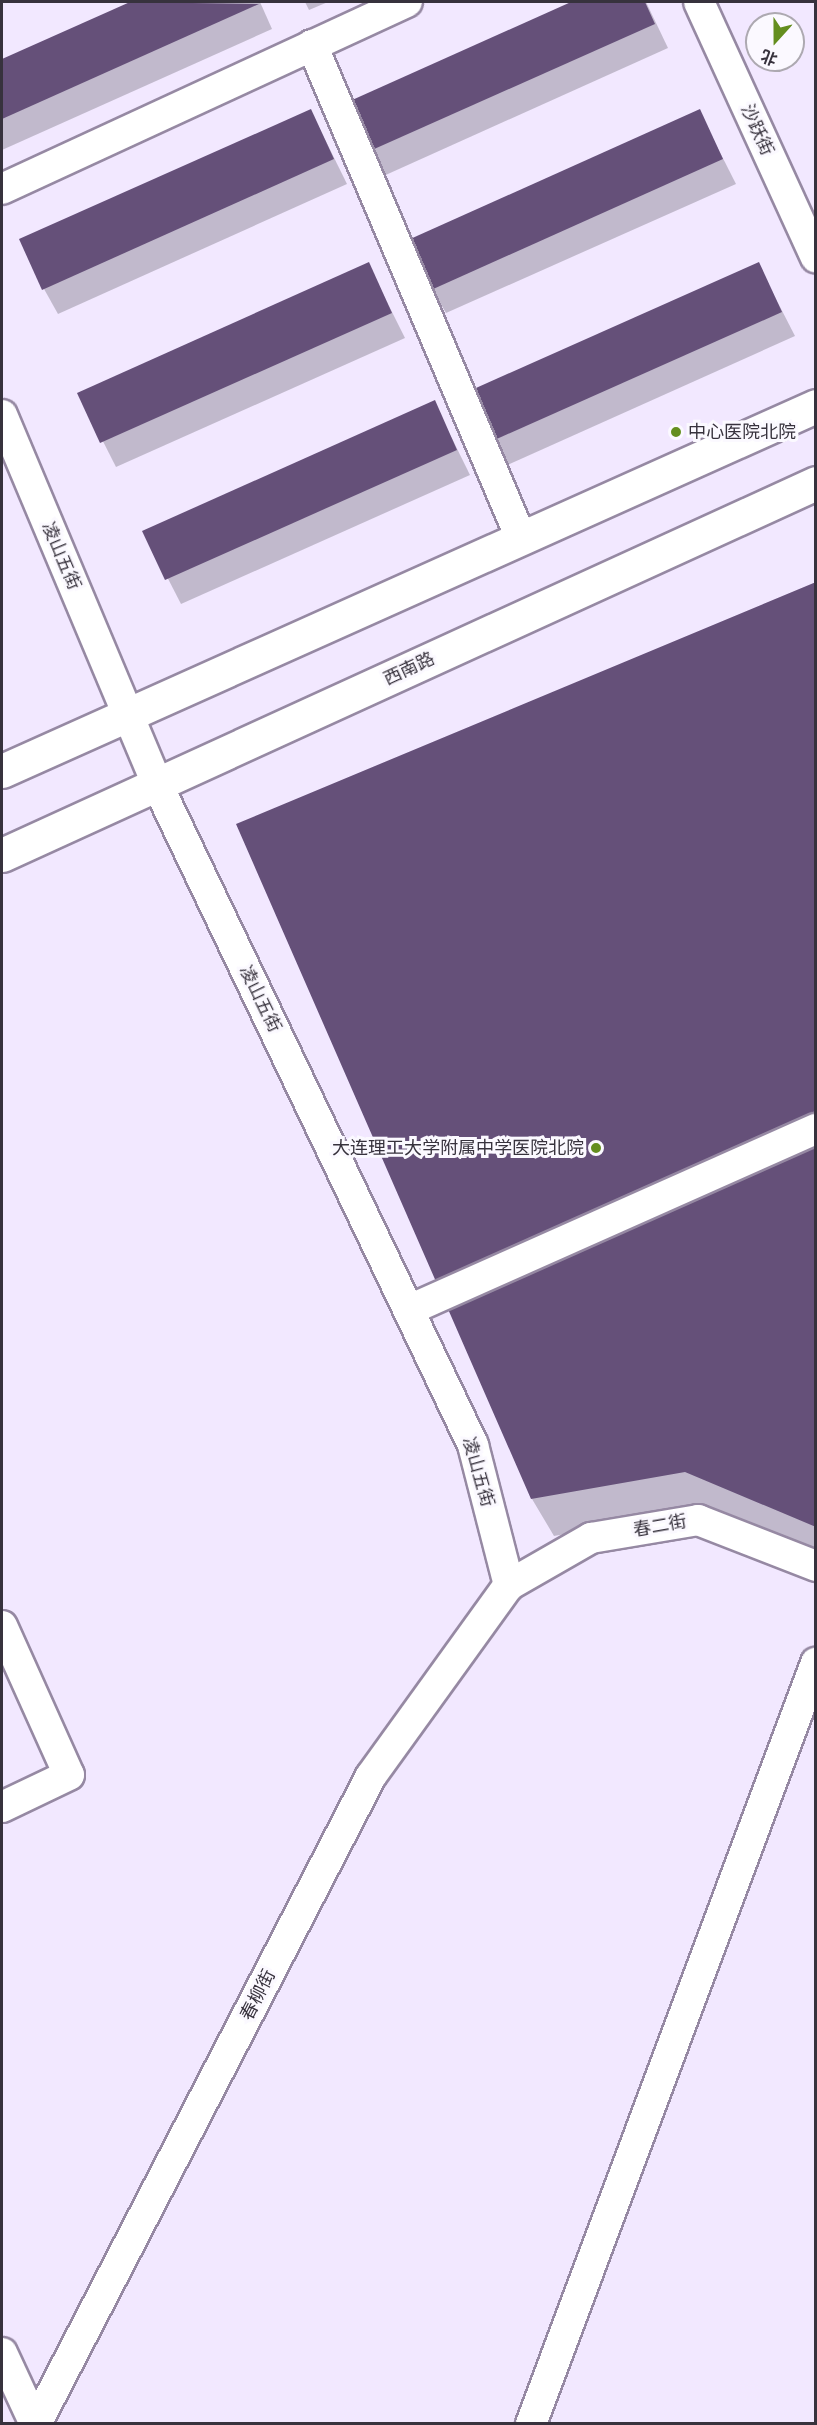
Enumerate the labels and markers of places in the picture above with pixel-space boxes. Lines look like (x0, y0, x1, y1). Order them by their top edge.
place label: 中心医院北院 (688, 421, 796, 443)
marker: 中心医院北院 (669, 425, 683, 439)
place label: 大连理工大学附属中学医院北院 (332, 1137, 584, 1159)
marker: 大连理工大学附属中学医院北院 (589, 1141, 603, 1155)

